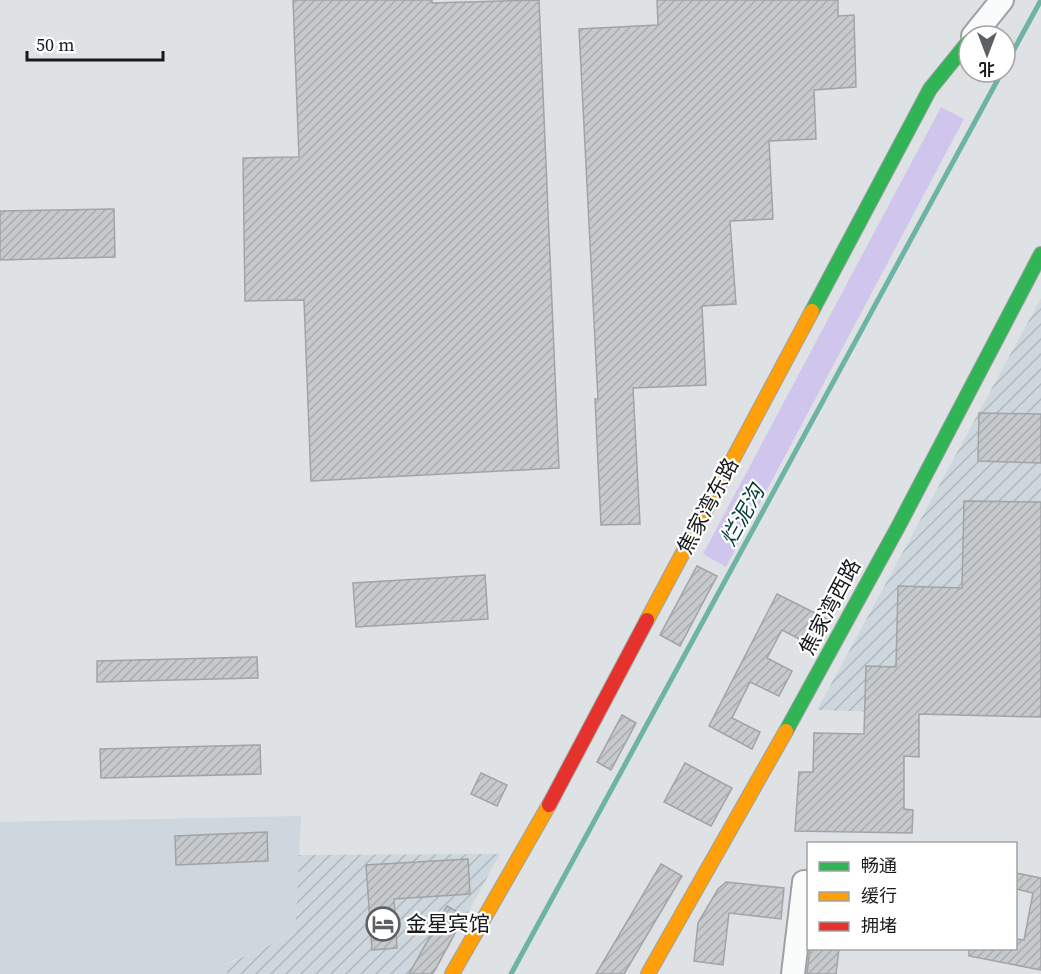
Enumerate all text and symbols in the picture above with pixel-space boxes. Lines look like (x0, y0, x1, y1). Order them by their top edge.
scale bar (27, 24, 164, 62)
north arrow (957, 24, 1017, 84)
text: 50 m (36, 32, 74, 57)
text: 北 (979, 58, 995, 80)
street label: 焦家湾东路 (670, 453, 745, 559)
water label: 烂泥沟 (713, 477, 772, 551)
street label: 焦家湾西路 (792, 554, 867, 660)
legend (807, 842, 1017, 950)
text: 畅通 (861, 853, 897, 878)
text: 缓行 (861, 883, 897, 908)
hotel icon: 金星宾馆 (365, 906, 401, 942)
place label: 金星宾馆 (406, 909, 490, 938)
text: 拥堵 (861, 913, 897, 938)

